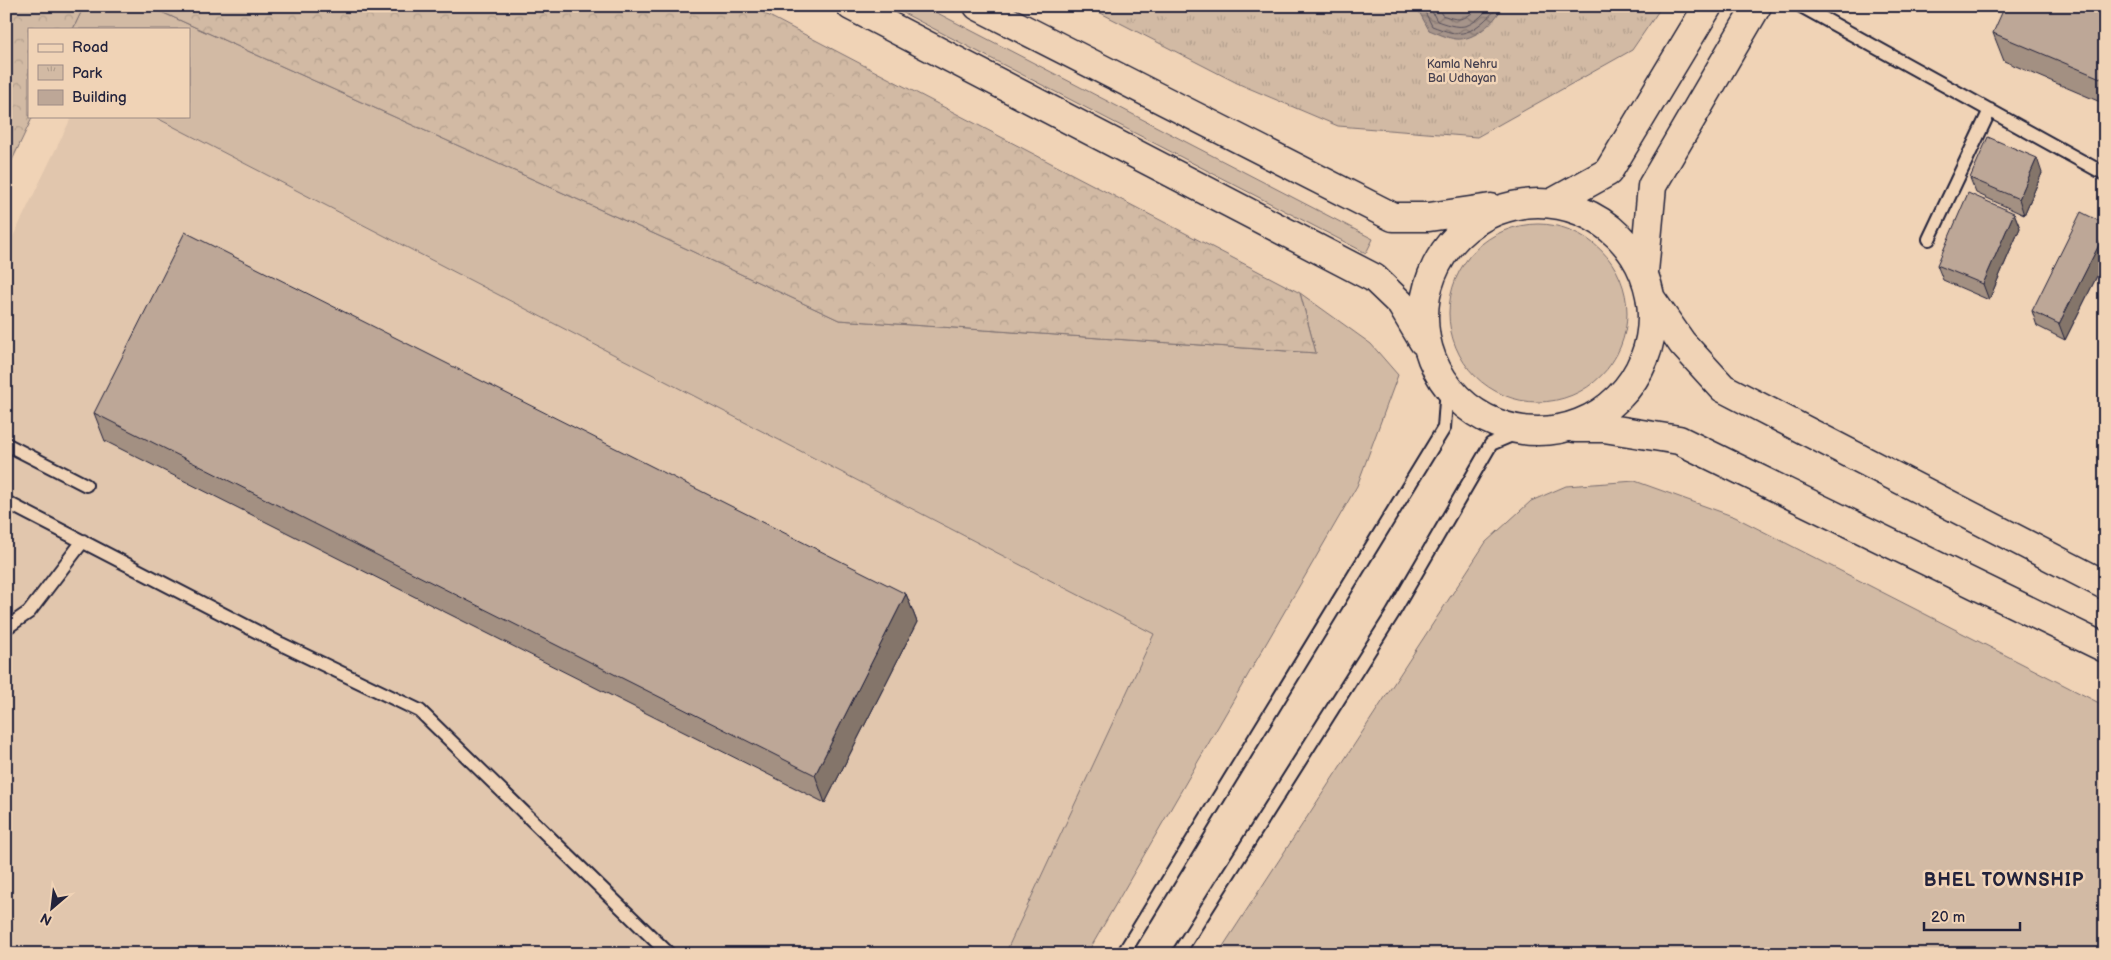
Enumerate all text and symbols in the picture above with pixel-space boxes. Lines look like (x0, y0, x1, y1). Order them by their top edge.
legend (28, 28, 190, 118)
text: Road (72, 38, 108, 57)
park label: Kamla Nehru Bal Udhayan (1427, 57, 1497, 86)
text: Park (72, 64, 103, 83)
text: Building (72, 88, 127, 107)
district label: BHEL TOWNSHIP (1924, 870, 2084, 891)
north arrow (28, 882, 78, 932)
scale bar (1924, 900, 2020, 932)
text: 20 m (1931, 908, 1965, 927)
text: N (37, 909, 55, 929)

